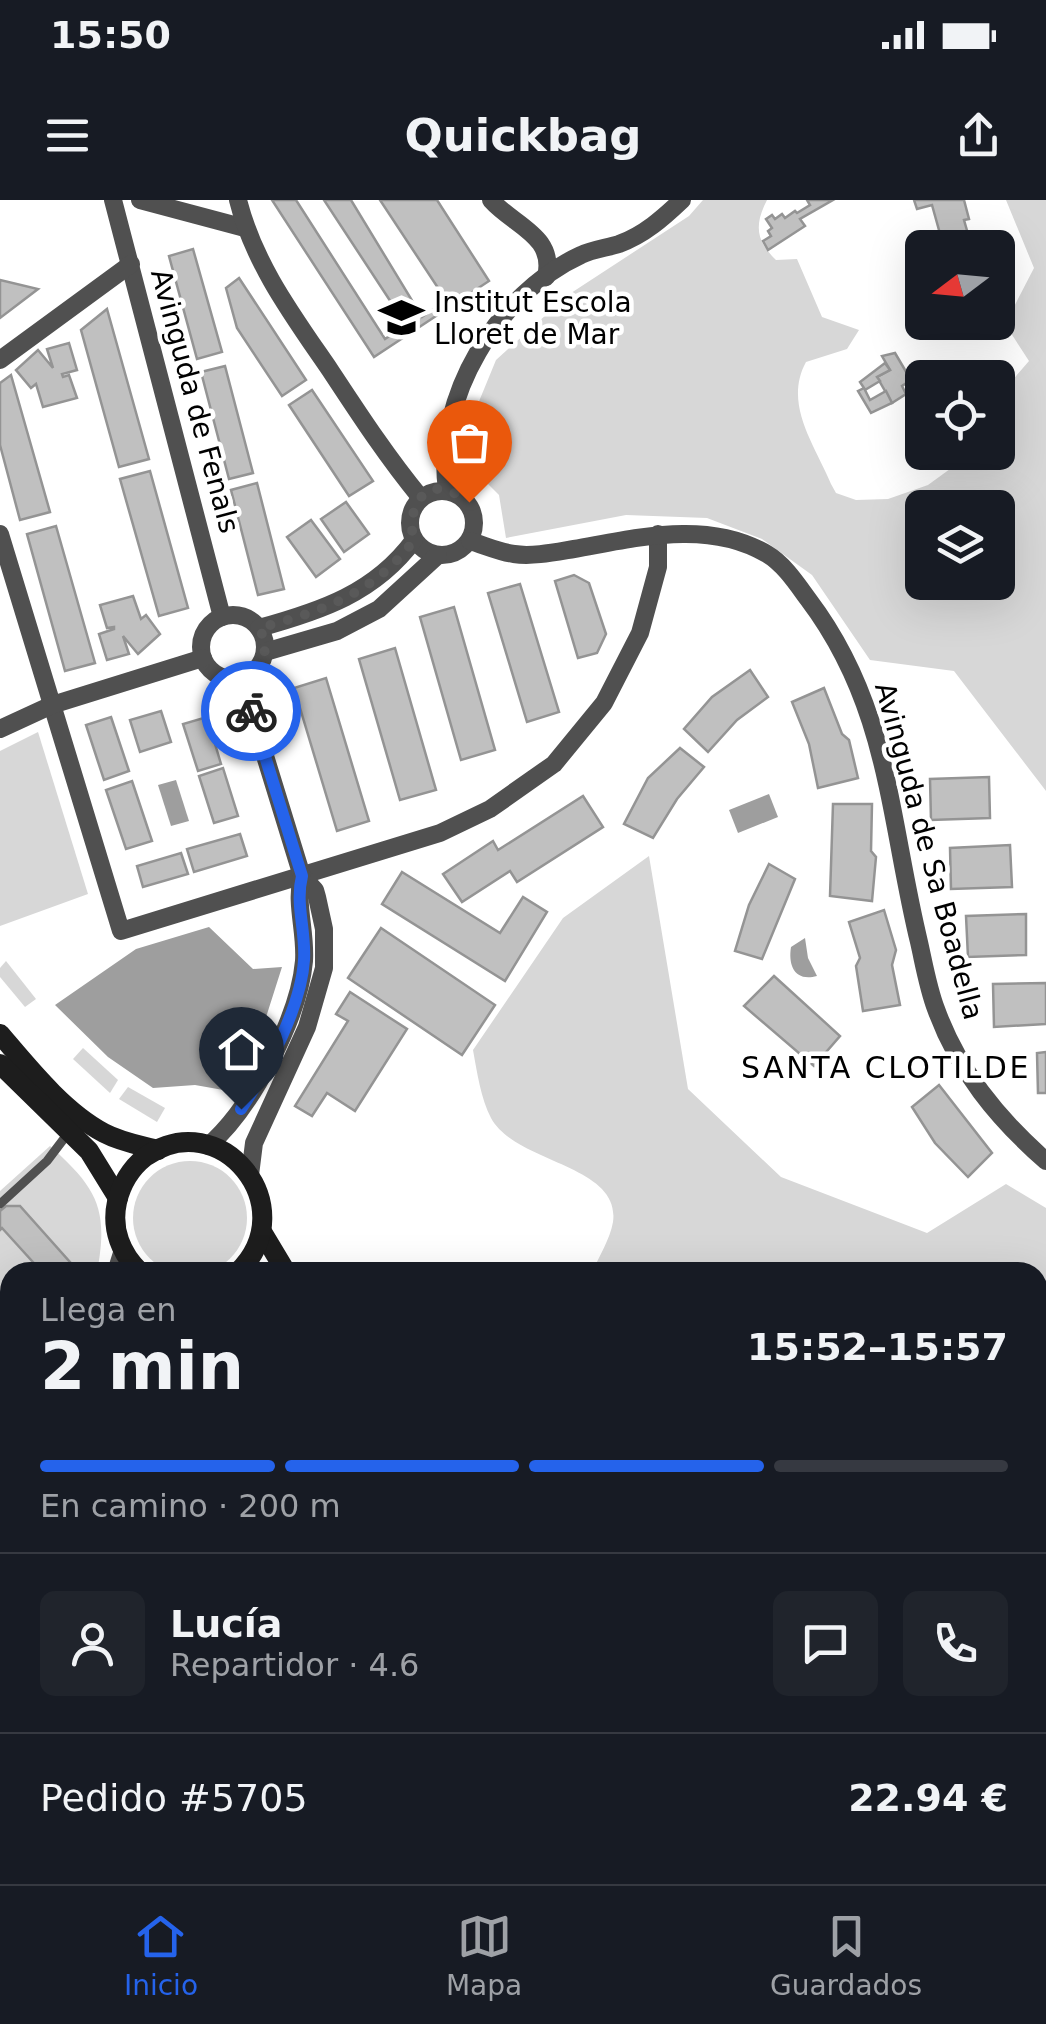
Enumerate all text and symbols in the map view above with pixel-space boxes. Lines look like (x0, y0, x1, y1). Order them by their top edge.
text: 15:50 (50, 13, 171, 57)
icon: menu (40, 108, 95, 163)
icon: share (951, 108, 1006, 163)
text: Quickbag (404, 109, 642, 162)
north arrow (905, 230, 1015, 340)
map controls (905, 230, 1015, 600)
street label: Avinguda de Fenals (144, 265, 246, 537)
place label: Institut Escola Lloret de Mar (434, 286, 632, 351)
school or university icon: Institut Escola Lloret de Mar (377, 294, 425, 342)
button: locate (905, 360, 1015, 470)
pin (427, 400, 512, 503)
icon: bag (442, 415, 497, 470)
button: layers (905, 490, 1015, 600)
courier (201, 661, 301, 761)
street label: Avinguda de Sa Boadella (868, 679, 990, 1023)
icon: bike (224, 684, 279, 739)
pin (199, 1007, 284, 1110)
icon: home (214, 1022, 269, 1077)
district label: SANTA CLOTILDE (741, 1050, 1031, 1085)
text: Llega en (40, 1291, 176, 1329)
text: 15:52–15:57 (747, 1325, 1008, 1369)
text: 2 min (40, 1329, 244, 1404)
text: En camino · 200 m (40, 1487, 341, 1525)
button: person (40, 1591, 145, 1696)
button: chat (773, 1591, 878, 1696)
button: phone (903, 1591, 1008, 1696)
text: Lucía (170, 1602, 282, 1646)
text: Repartidor · 4.6 (170, 1646, 419, 1684)
text: Pedido #5705 (40, 1776, 308, 1820)
text: 22.94 € (848, 1776, 1008, 1820)
tab: Inicio (124, 1909, 198, 2002)
tab: Mapa (446, 1909, 522, 2002)
tab: Guardados (770, 1909, 922, 2002)

